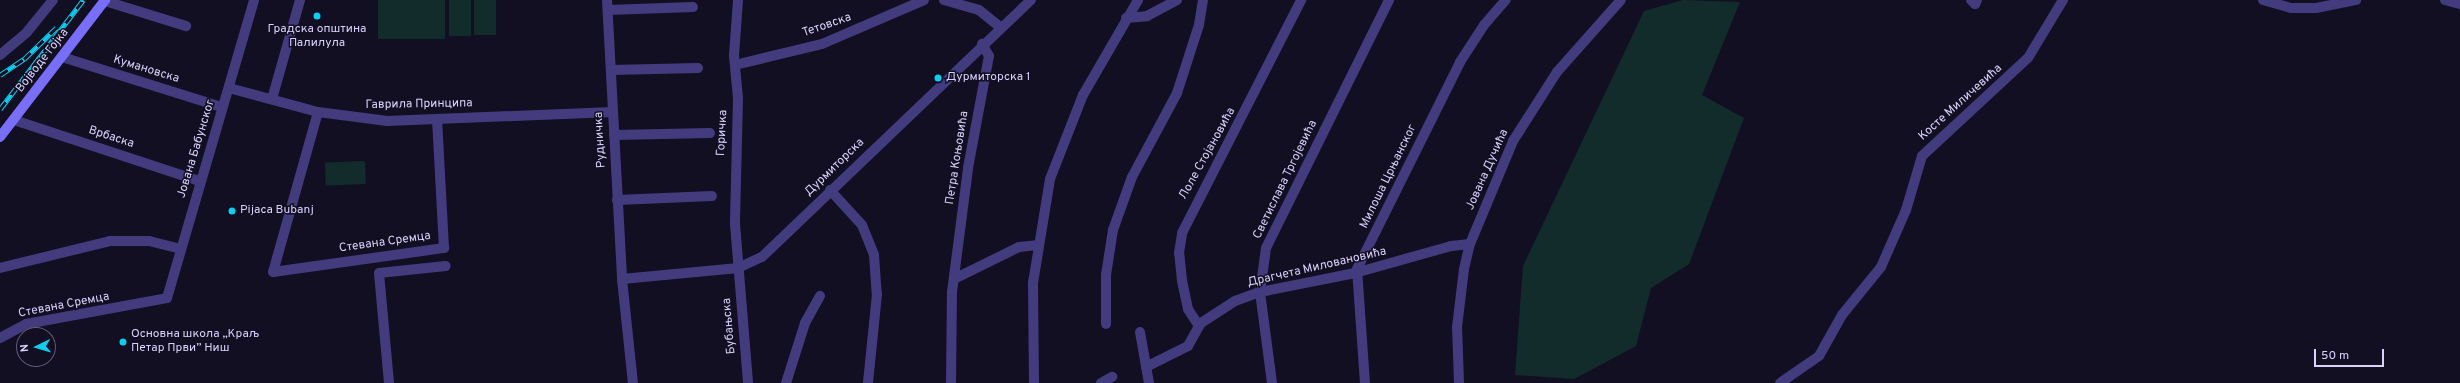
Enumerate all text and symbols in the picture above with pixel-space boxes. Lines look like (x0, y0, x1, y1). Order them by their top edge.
marker: Градска општина Палилула (312, 11, 322, 21)
street label: Тетовска (801, 11, 853, 41)
place label: Градска општина Палилула (268, 23, 366, 51)
street label: Војводе Гојка (14, 26, 72, 96)
street label: Кумановска (111, 53, 181, 87)
street label: Косте Миличевића (1916, 62, 2006, 144)
place label: Дурмиторска 1 (946, 71, 1030, 85)
marker: Дурмиторска 1 (933, 73, 943, 83)
street label: Гаврила Принципа (365, 97, 473, 113)
street label: Јована Бабунског (175, 98, 219, 200)
street label: Лоле Стојановића (1177, 105, 1239, 203)
street label: Горичка (715, 109, 731, 157)
street label: Петра Коњовића (943, 110, 973, 206)
street label: Рудничка (592, 111, 610, 169)
street label: Светислава Тргојевића (1251, 118, 1321, 242)
street label: Милоша Црњанског (1358, 123, 1420, 231)
street label: Врбаска (86, 124, 136, 152)
street label: Јована Дучића (1464, 127, 1512, 213)
street label: Дурмиторска (802, 136, 868, 200)
place label: Pijaca Bubanj (240, 204, 314, 218)
marker: Pijaca Bubanj (227, 206, 237, 216)
street label: Стевана Сремца (338, 229, 432, 257)
street label: Драгчета Миловановића (1246, 245, 1388, 291)
street label: Стевана Сремца (17, 290, 111, 322)
street label: Бубањска (720, 297, 740, 355)
north arrow (16, 327, 56, 367)
place label: Основна школа „Краљ Петар Први” Ниш (131, 328, 259, 356)
marker: Основна школа „Краљ Петар Први” Ниш (118, 337, 128, 347)
scale bar (2316, 341, 2386, 367)
text: N (18, 343, 32, 353)
text: 50 m (2321, 348, 2349, 364)

